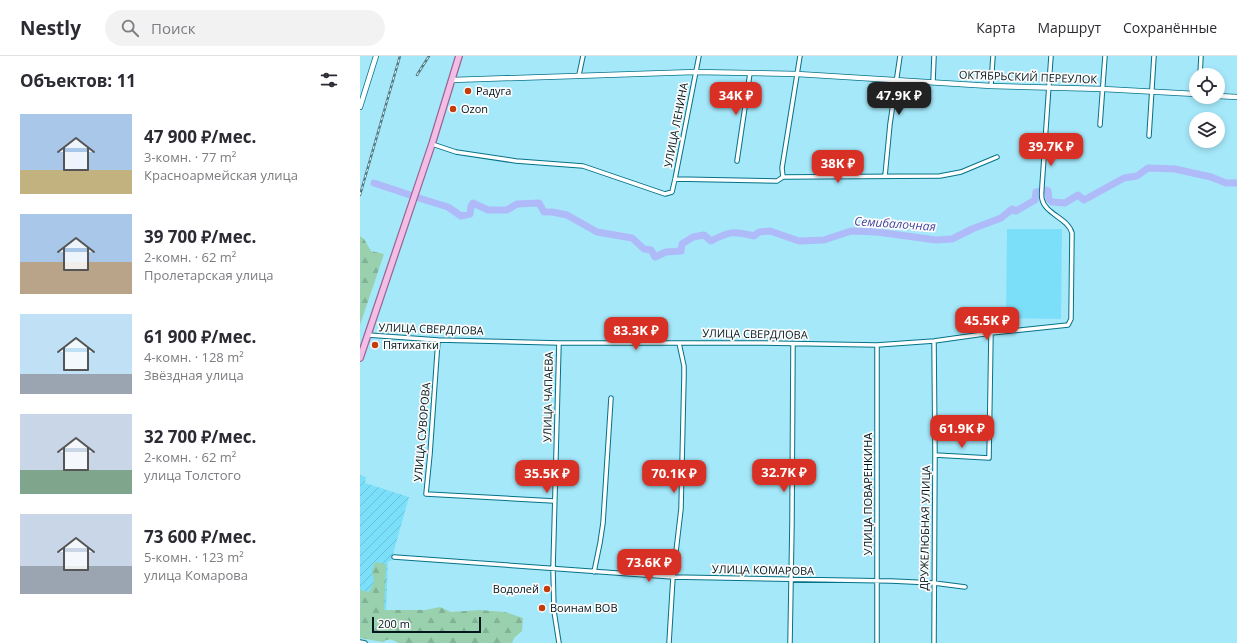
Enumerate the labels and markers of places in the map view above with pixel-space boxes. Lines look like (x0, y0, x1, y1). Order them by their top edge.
pin: 34K ₽ (708, 82, 764, 116)
pin: 47.9K ₽ (862, 82, 936, 116)
place label: Радуга (476, 83, 511, 98)
marker: Радуга (463, 86, 473, 96)
place label: Ozon (461, 101, 488, 116)
marker: Ozon (448, 104, 458, 114)
pin: 39.7K ₽ (1014, 133, 1088, 167)
pin: 38K ₽ (810, 150, 866, 184)
pin: 45.5K ₽ (950, 307, 1024, 341)
pin: 83.3K ₽ (599, 317, 673, 351)
place label: Пятихатки (383, 337, 439, 352)
marker: Пятихатки (370, 340, 380, 350)
pin: 61.9K ₽ (925, 415, 999, 449)
pin: 32.7K ₽ (747, 459, 821, 493)
pin: 35.5K ₽ (510, 460, 584, 494)
pin: 70.1K ₽ (637, 460, 711, 494)
pin: 73.6K ₽ (612, 549, 686, 583)
place label: Водолей (493, 581, 539, 596)
marker: Водолей (542, 584, 552, 594)
place label: Воинам ВОВ (550, 600, 617, 615)
marker: Воинам ВОВ (537, 603, 547, 613)

